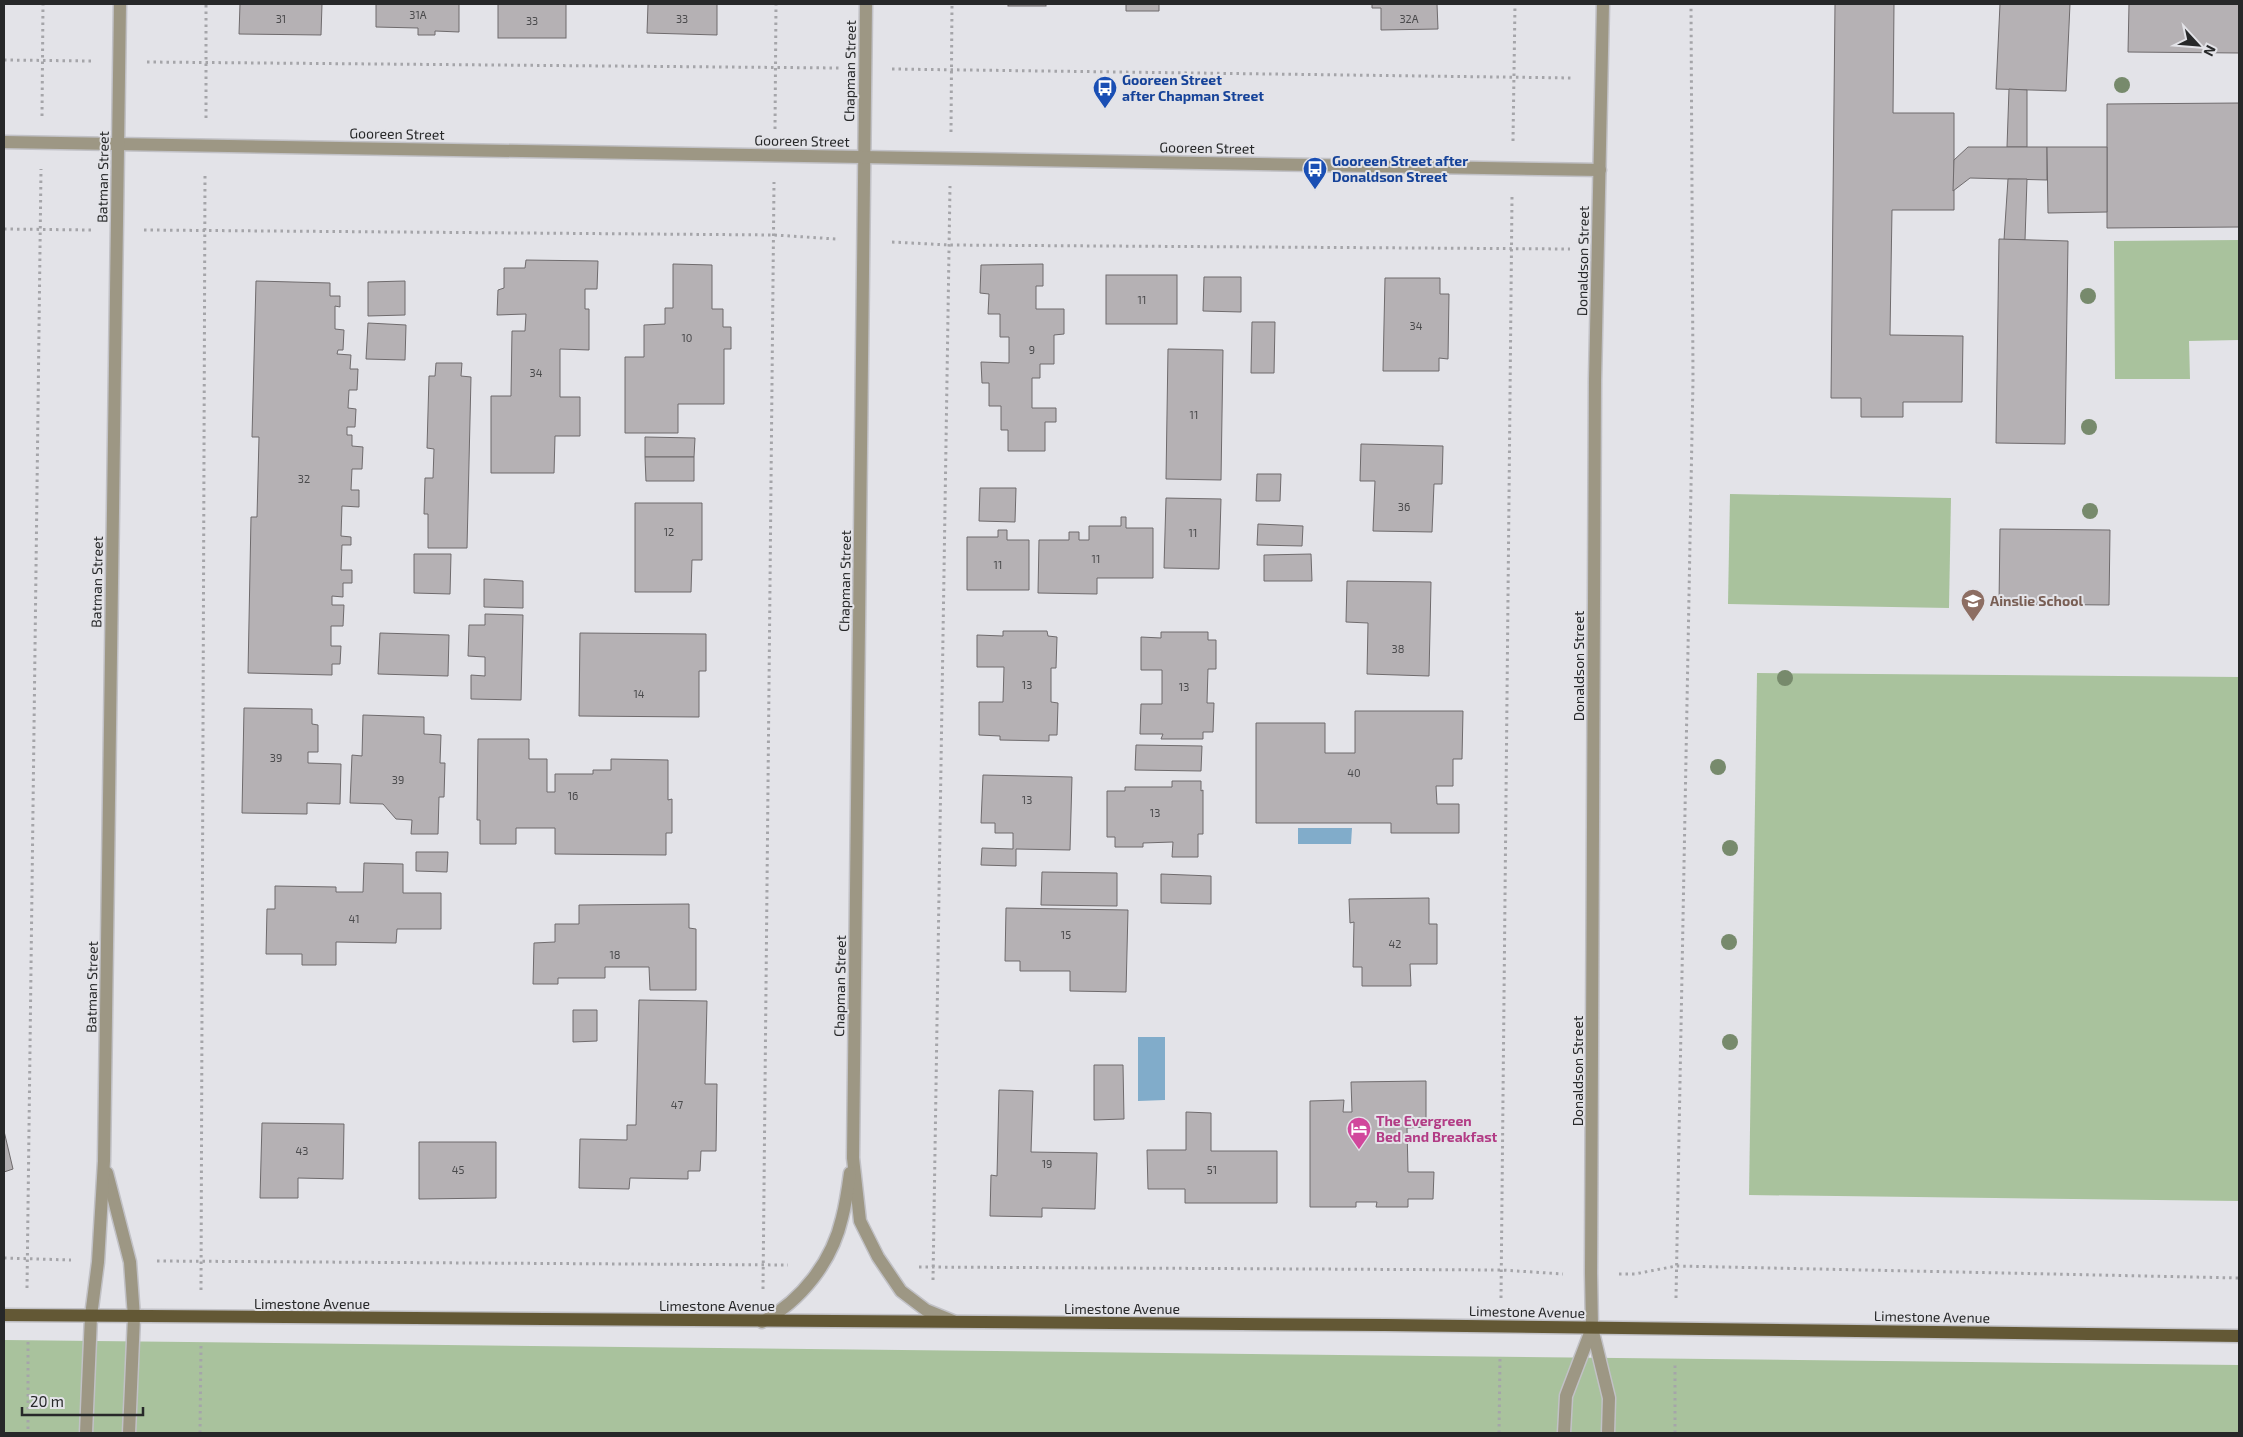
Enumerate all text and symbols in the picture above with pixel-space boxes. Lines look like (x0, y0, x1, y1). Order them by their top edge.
house number: 31A (409, 8, 427, 21)
house number: 31 (276, 12, 286, 25)
house number: 33 (676, 12, 688, 25)
house number: 32A (1399, 12, 1419, 25)
house number: 33 (526, 14, 538, 27)
street label: Chapman Street (840, 20, 859, 122)
north arrow (2173, 20, 2223, 70)
text: N (2200, 43, 2220, 59)
place label: Gooreen Street after Chapman Street (1122, 71, 1264, 104)
bus stop icon: Gooreen Street after Chapman Street (1092, 75, 1118, 109)
street label: Gooreen Street (349, 124, 445, 143)
street label: Batman Street (93, 131, 112, 223)
street label: Gooreen Street (754, 131, 850, 150)
street label: Gooreen Street (1159, 138, 1255, 157)
place label: Gooreen Street after Donaldson Street (1332, 152, 1468, 185)
bus stop icon: Gooreen Street after Donaldson Street (1302, 156, 1328, 190)
street label: Donaldson Street (1573, 206, 1592, 316)
house number: 11 (1138, 293, 1146, 306)
house number: 34 (1410, 319, 1423, 332)
house number: 10 (681, 331, 693, 344)
house number: 9 (1029, 343, 1035, 356)
house number: 34 (530, 366, 543, 379)
house number: 11 (1190, 408, 1198, 421)
house number: 32 (298, 472, 310, 485)
house number: 36 (1398, 500, 1410, 513)
house number: 12 (664, 525, 674, 538)
house number: 11 (1189, 526, 1197, 539)
street label: Chapman Street (835, 530, 854, 632)
street label: Batman Street (87, 536, 106, 628)
house number: 11 (1092, 552, 1100, 565)
house number: 11 (994, 558, 1002, 571)
school or university icon: Ainslie School (1960, 588, 1986, 622)
place label: Ainslie School (1990, 592, 2083, 609)
street label: Donaldson Street (1570, 611, 1587, 721)
house number: 38 (1392, 642, 1404, 655)
house number: 13 (1022, 678, 1032, 691)
house number: 13 (1179, 680, 1189, 693)
house number: 14 (633, 687, 645, 700)
house number: 39 (270, 751, 282, 764)
house number: 40 (1347, 766, 1361, 779)
house number: 39 (392, 773, 404, 786)
house number: 16 (568, 789, 578, 802)
house number: 13 (1022, 793, 1032, 806)
house number: 13 (1150, 806, 1160, 819)
house number: 41 (348, 912, 360, 925)
house number: 15 (1061, 928, 1071, 941)
street label: Chapman Street (830, 935, 849, 1037)
house number: 42 (1389, 937, 1401, 950)
street label: Batman Street (82, 941, 101, 1033)
house number: 18 (609, 948, 621, 961)
street label: Donaldson Street (1569, 1016, 1586, 1126)
house number: 47 (671, 1098, 684, 1111)
place label: The Evergreen Bed and Breakfast (1376, 1112, 1498, 1145)
hotel icon: The Evergreen Bed and Breakfast (1346, 1116, 1372, 1150)
house number: 43 (296, 1144, 308, 1157)
house number: 19 (1042, 1157, 1052, 1170)
house number: 45 (452, 1163, 464, 1176)
house number: 51 (1207, 1163, 1217, 1176)
street label: Limestone Avenue (254, 1295, 370, 1312)
street label: Limestone Avenue (659, 1297, 775, 1314)
street label: Limestone Avenue (1064, 1300, 1180, 1317)
street label: Limestone Avenue (1469, 1302, 1585, 1321)
street label: Limestone Avenue (1874, 1307, 1990, 1326)
scale bar (22, 1384, 144, 1416)
text: 20 m (30, 1392, 64, 1410)

